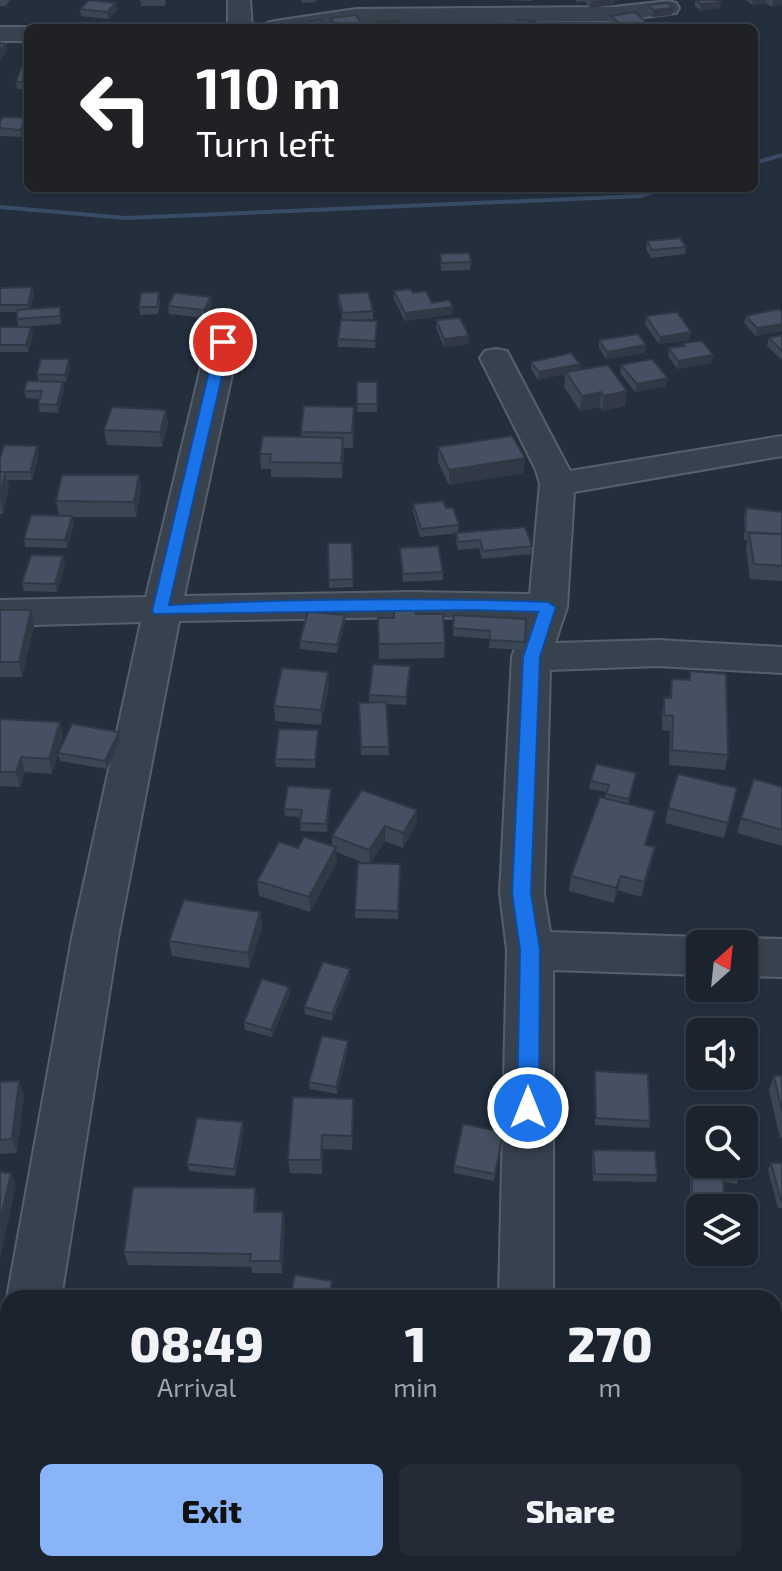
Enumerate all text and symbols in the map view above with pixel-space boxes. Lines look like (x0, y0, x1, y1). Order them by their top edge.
text: 110 m (196, 53, 341, 120)
icon: left (64, 56, 168, 160)
text: Turn left (196, 121, 335, 164)
pin (189, 308, 257, 376)
icon: arrive (201, 320, 245, 364)
north arrow (686, 930, 758, 1002)
map controls (686, 930, 758, 1266)
button: sound (686, 1018, 758, 1090)
position arrow (486, 1066, 570, 1150)
button: search (686, 1106, 758, 1178)
button: layers (686, 1194, 758, 1266)
text: 08:49 (130, 1314, 264, 1372)
text: 1 (405, 1314, 426, 1372)
text: 270 (567, 1314, 652, 1372)
text: Arrival (157, 1371, 236, 1402)
text: min (393, 1371, 438, 1402)
text: m (598, 1371, 621, 1402)
button: Exit (40, 1464, 383, 1556)
button: Share (399, 1464, 742, 1556)

